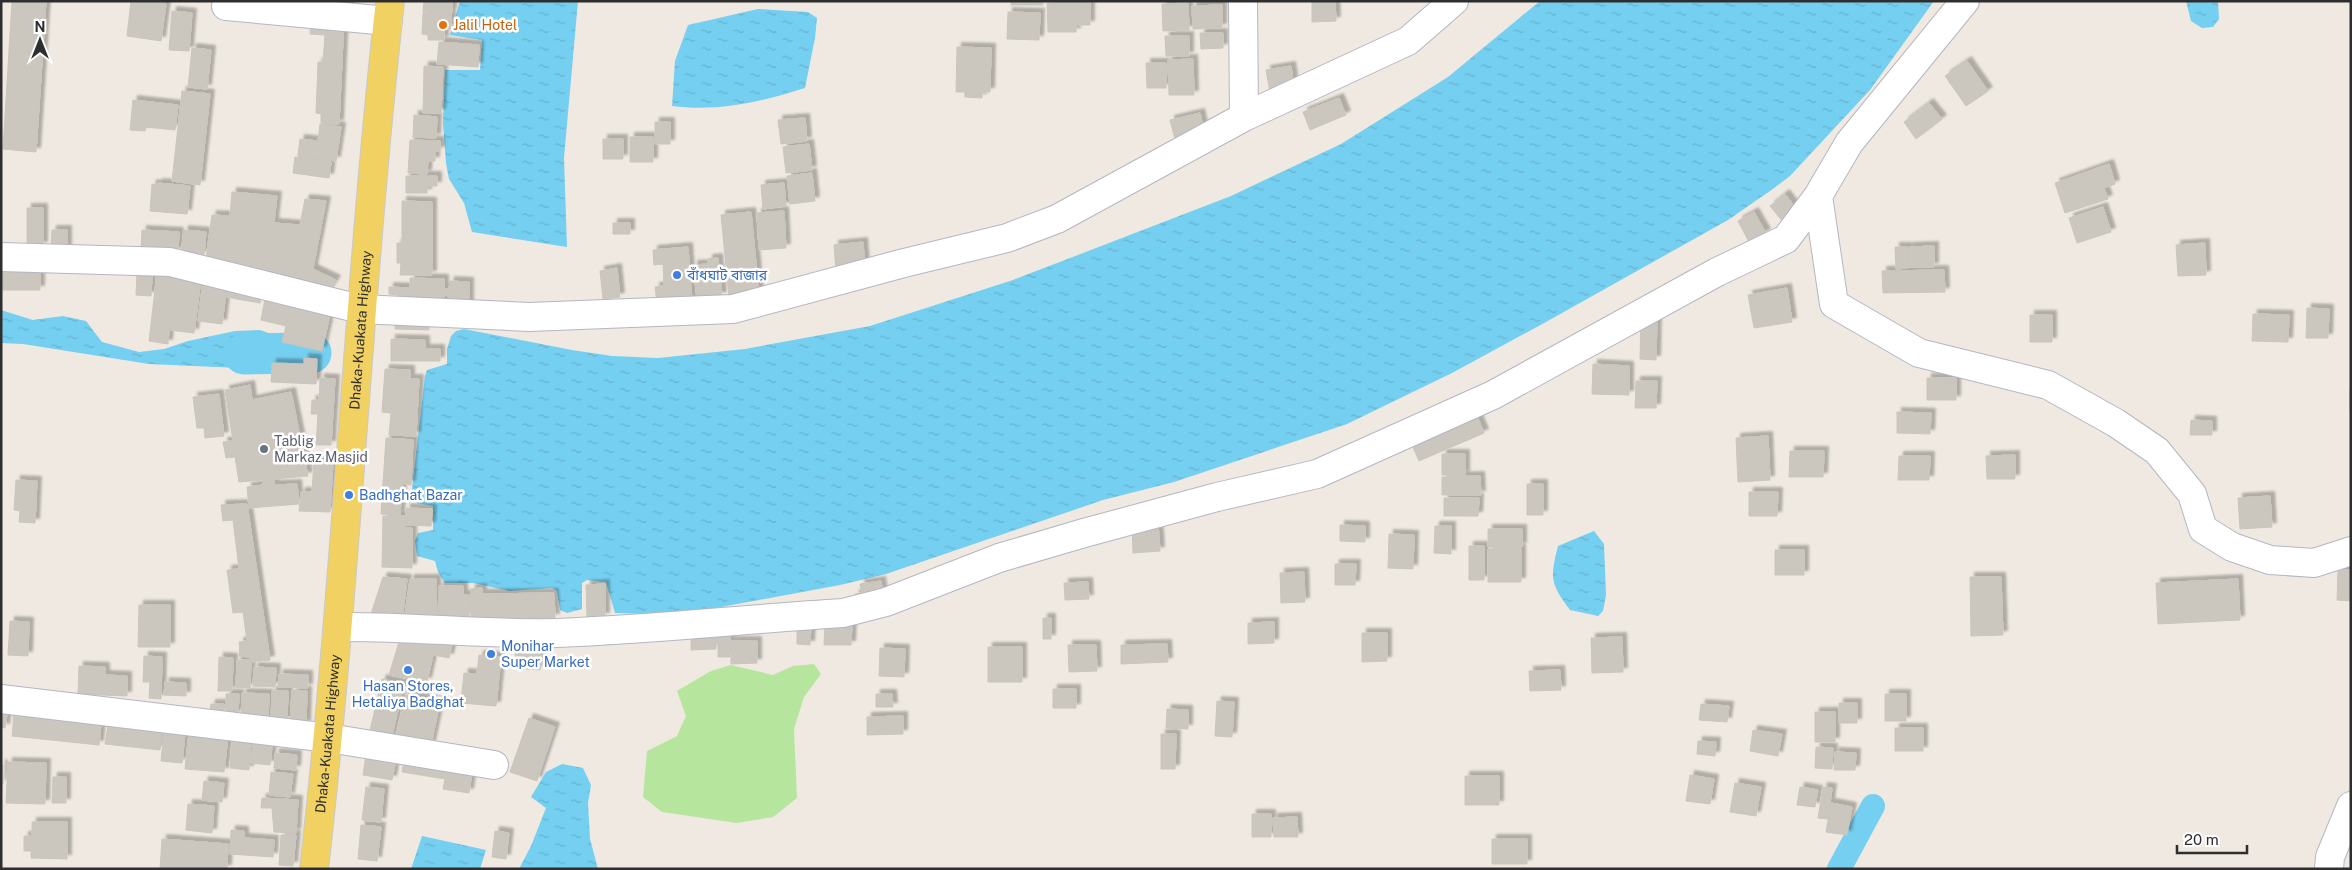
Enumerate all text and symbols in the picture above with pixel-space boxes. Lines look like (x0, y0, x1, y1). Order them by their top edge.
north arrow (15, 15, 65, 65)
place label: Jalil Hotel (453, 17, 517, 33)
text: N (35, 19, 45, 35)
marker: Jalil Hotel (437, 19, 449, 31)
street label: Dhaka-Kuakata Highway (346, 249, 375, 410)
place label: বাঁধঘাট বাজার (686, 266, 768, 283)
marker: বাঁধঘাট বাজার (671, 269, 683, 281)
place label: Tablig Markaz Masjid (274, 433, 368, 465)
marker: Tablig Markaz Masjid (258, 443, 270, 455)
place label: Badhghat Bazar (359, 487, 463, 503)
marker: Badhghat Bazar (343, 489, 355, 501)
place label: Monihar Super Market (501, 638, 590, 670)
marker: Monihar Super Market (485, 648, 497, 660)
street label: Dhaka-Kuakata Highway (312, 653, 343, 814)
marker: Hasan Stores, Hetaliya Badghat (402, 664, 414, 676)
place label: Hasan Stores, Hetaliya Badghat (352, 678, 464, 710)
scale bar (2177, 822, 2247, 854)
text: 20 m (2184, 831, 2219, 848)

